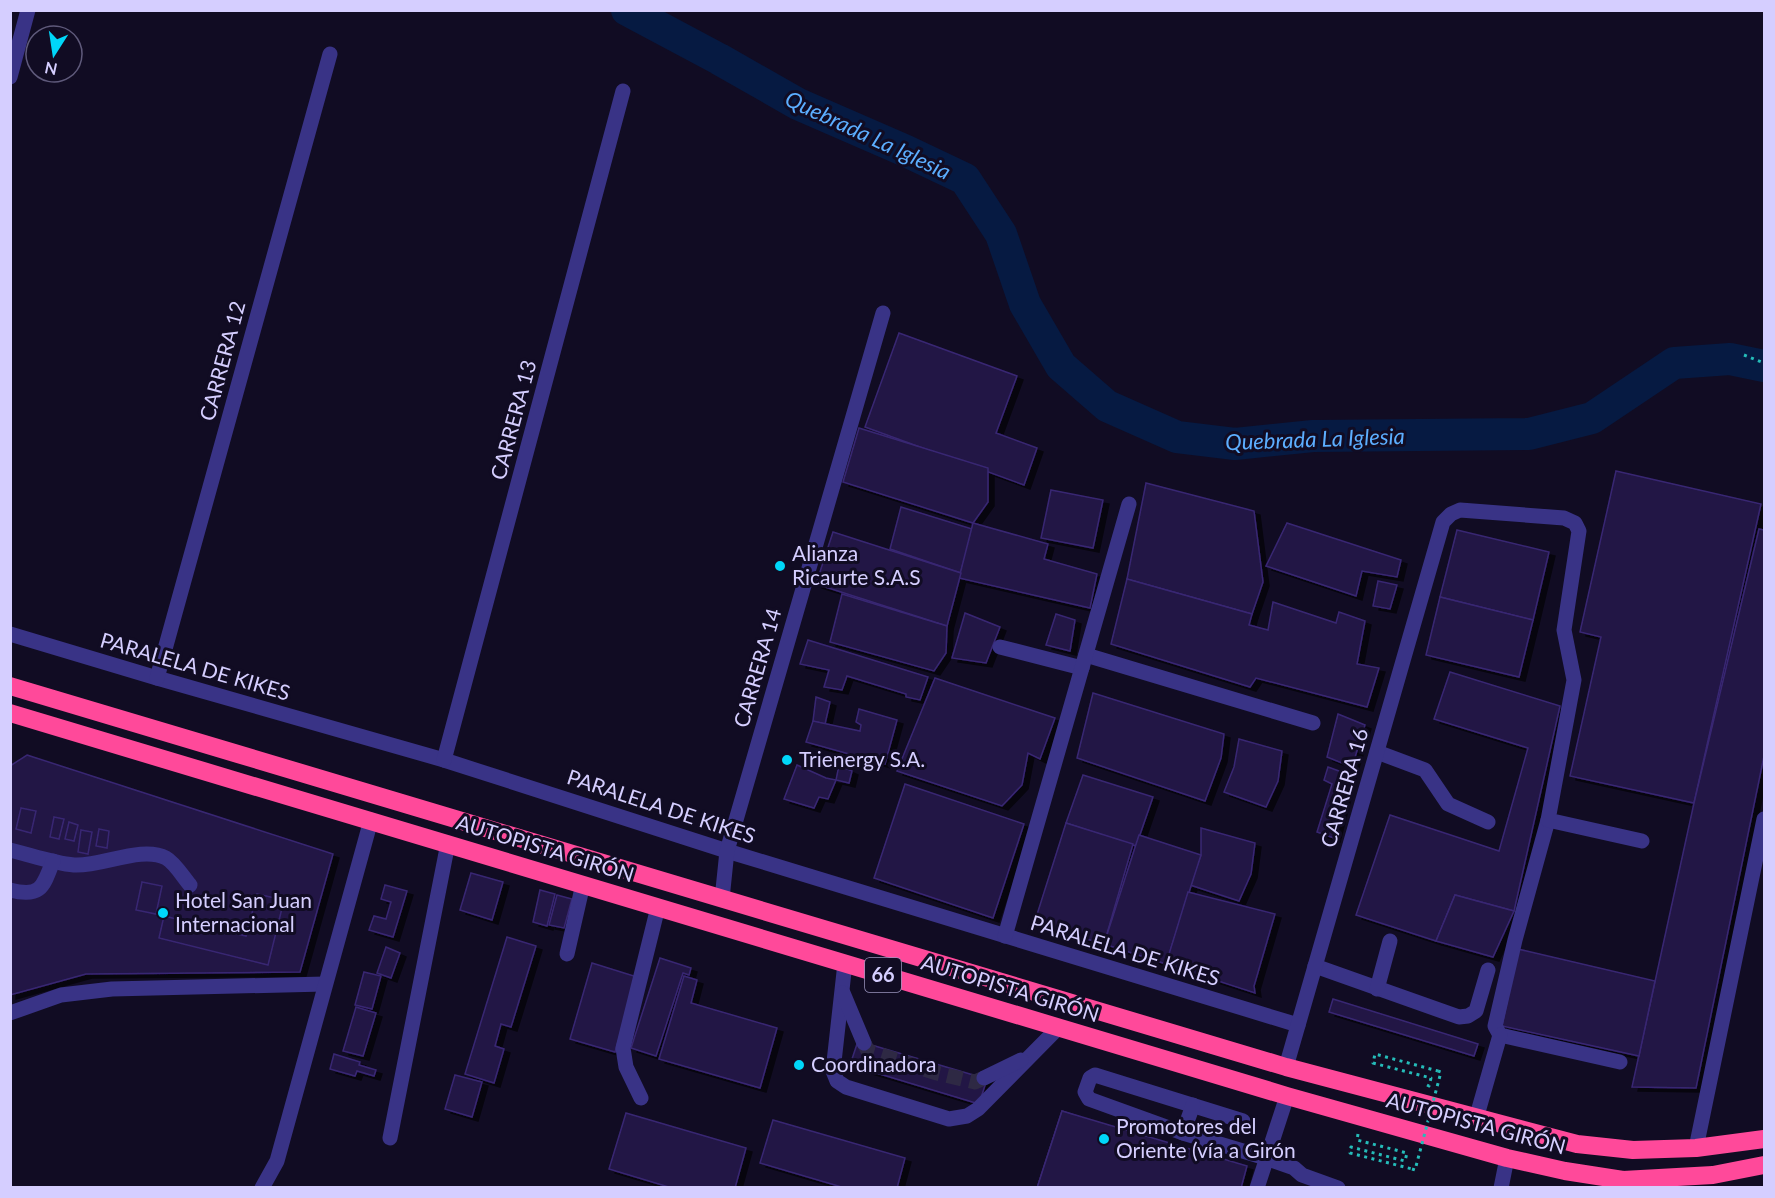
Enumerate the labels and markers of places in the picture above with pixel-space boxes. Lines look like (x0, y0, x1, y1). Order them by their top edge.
place label: Alianza Ricaurte S.A.S (792, 540, 921, 589)
marker: Alianza Ricaurte S.A.S (773, 559, 787, 573)
place label: Trienergy S.A. (799, 746, 925, 771)
marker: Trienergy S.A. (780, 753, 794, 767)
place label: Hotel San Juan Internacional (175, 887, 312, 936)
marker: Hotel San Juan Internacional (156, 906, 170, 920)
place label: Coordinadora (811, 1051, 936, 1076)
marker: Coordinadora (792, 1058, 806, 1072)
place label: Promotores del Oriente (vía a Girón (1116, 1113, 1296, 1162)
marker: Promotores del Oriente (vía a Girón (1097, 1132, 1111, 1146)

